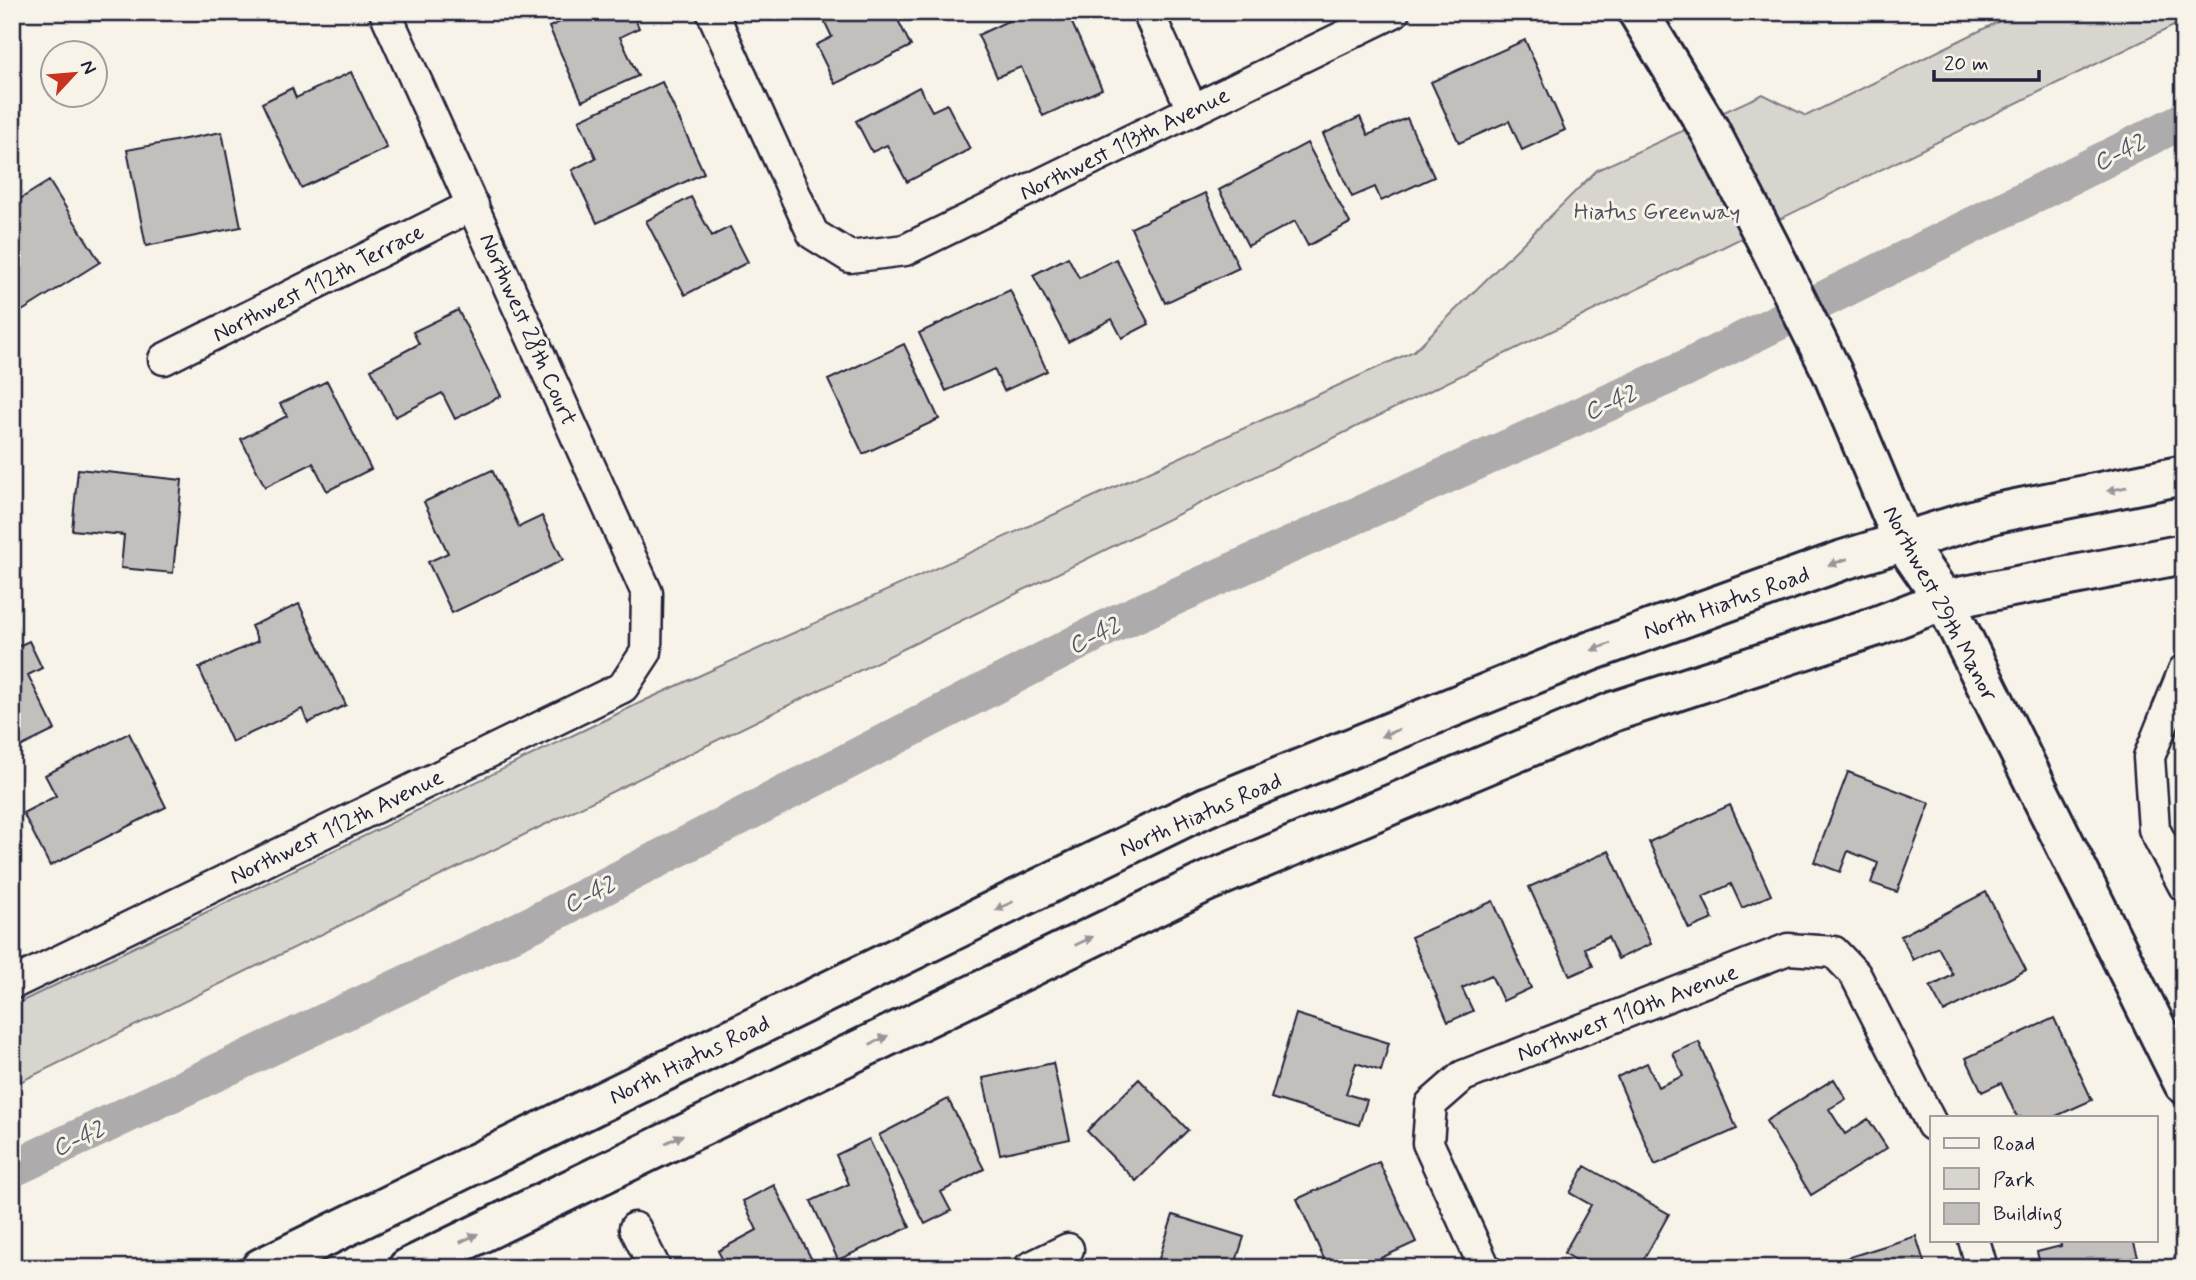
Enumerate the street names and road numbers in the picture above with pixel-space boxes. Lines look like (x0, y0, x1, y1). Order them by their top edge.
street label: Northwest 113th Avenue (1015, 81, 1235, 209)
street label: Northwest 112th Terrace (208, 217, 430, 350)
street label: Northwest 28th Court (471, 229, 583, 431)
street label: Northwest 29th Manor (1875, 501, 2004, 707)
street label: North Hiatus Road (1639, 560, 1814, 648)
street label: Northwest 112th Avenue (225, 763, 449, 893)
street label: North Hiatus Road (1115, 767, 1287, 865)
street label: Northwest 110th Avenue (1513, 958, 1742, 1070)
street label: North Hiatus Road (605, 1009, 775, 1113)

